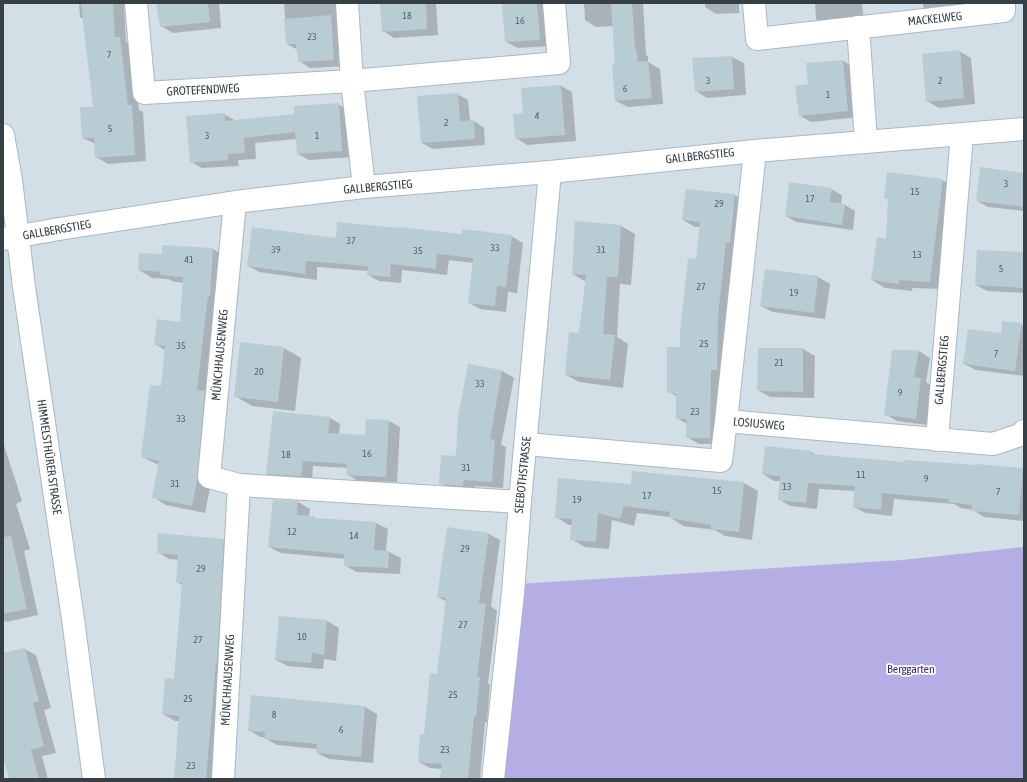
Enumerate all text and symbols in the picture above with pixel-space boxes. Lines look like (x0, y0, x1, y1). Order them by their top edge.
street label: MACKELWEG (907, 9, 963, 29)
house number: 18 (402, 10, 412, 22)
house number: 16 (515, 15, 525, 27)
house number: 23 (307, 31, 317, 43)
house number: 7 (107, 49, 111, 61)
house number: 3 (706, 75, 710, 87)
house number: 2 (938, 75, 942, 87)
street label: GROTEFENDWEG (166, 81, 240, 99)
house number: 6 (623, 83, 627, 95)
house number: 1 (826, 89, 830, 101)
house number: 4 (535, 110, 539, 122)
house number: 2 (444, 117, 448, 129)
house number: 5 (108, 123, 112, 135)
house number: 3 (205, 130, 209, 142)
house number: 1 (315, 130, 319, 142)
street label: GALLBERGSTIEG (665, 145, 735, 167)
street label: GALLBERGSTIEG (343, 177, 413, 197)
house number: 3 (1004, 178, 1008, 190)
house number: 15 (910, 186, 920, 198)
house number: 17 (805, 193, 815, 205)
house number: 29 (714, 198, 724, 210)
street label: GALLBERGSTIEG (22, 217, 92, 243)
house number: 37 (346, 235, 356, 247)
house number: 33 (490, 242, 500, 254)
house number: 39 (271, 244, 281, 256)
house number: 31 (596, 244, 606, 256)
house number: 35 (413, 245, 423, 257)
house number: 13 (912, 249, 922, 261)
house number: 41 (184, 254, 194, 266)
house number: 5 (999, 263, 1003, 275)
house number: 27 (696, 281, 706, 293)
house number: 19 (789, 287, 799, 299)
street label: MÜNCHHAUSENWEG (209, 309, 231, 401)
street label: GALLBERGSTIEG (932, 335, 952, 405)
house number: 25 (699, 338, 709, 350)
house number: 35 (176, 340, 186, 352)
house number: 7 (994, 348, 998, 360)
house number: 21 (774, 357, 784, 369)
house number: 20 (254, 366, 264, 378)
house number: 33 (475, 378, 485, 390)
house number: 9 (898, 387, 902, 399)
street label: HIMMELSTHÜRER STRASSE (34, 398, 64, 516)
house number: 23 (690, 406, 700, 418)
house number: 33 (176, 413, 186, 425)
street label: LOSIUSWEG (733, 415, 785, 433)
street label: SEEBOTHSTRASSE (512, 436, 534, 514)
house number: 16 (362, 448, 372, 460)
house number: 18 (281, 449, 291, 461)
house number: 31 (461, 462, 471, 474)
house number: 11 (856, 469, 866, 481)
house number: 9 (924, 473, 928, 485)
house number: 31 (170, 478, 180, 490)
house number: 13 (782, 481, 792, 493)
house number: 15 (712, 485, 722, 497)
house number: 7 (996, 486, 1000, 498)
house number: 17 (642, 490, 652, 502)
house number: 19 (572, 494, 582, 506)
house number: 12 (287, 526, 297, 538)
house number: 14 (349, 530, 359, 542)
house number: 29 (460, 543, 470, 555)
house number: 29 (196, 563, 206, 575)
house number: 27 (458, 619, 468, 631)
house number: 10 (297, 631, 307, 643)
house number: 27 (193, 634, 203, 646)
street label: MÜNCHHAUSENWEG (218, 634, 238, 726)
park label: Berggarten (887, 662, 935, 676)
house number: 25 (448, 689, 458, 701)
house number: 25 (183, 693, 193, 705)
house number: 8 (272, 709, 276, 721)
house number: 6 (339, 724, 343, 736)
house number: 23 (440, 744, 450, 756)
house number: 23 (186, 760, 196, 772)

